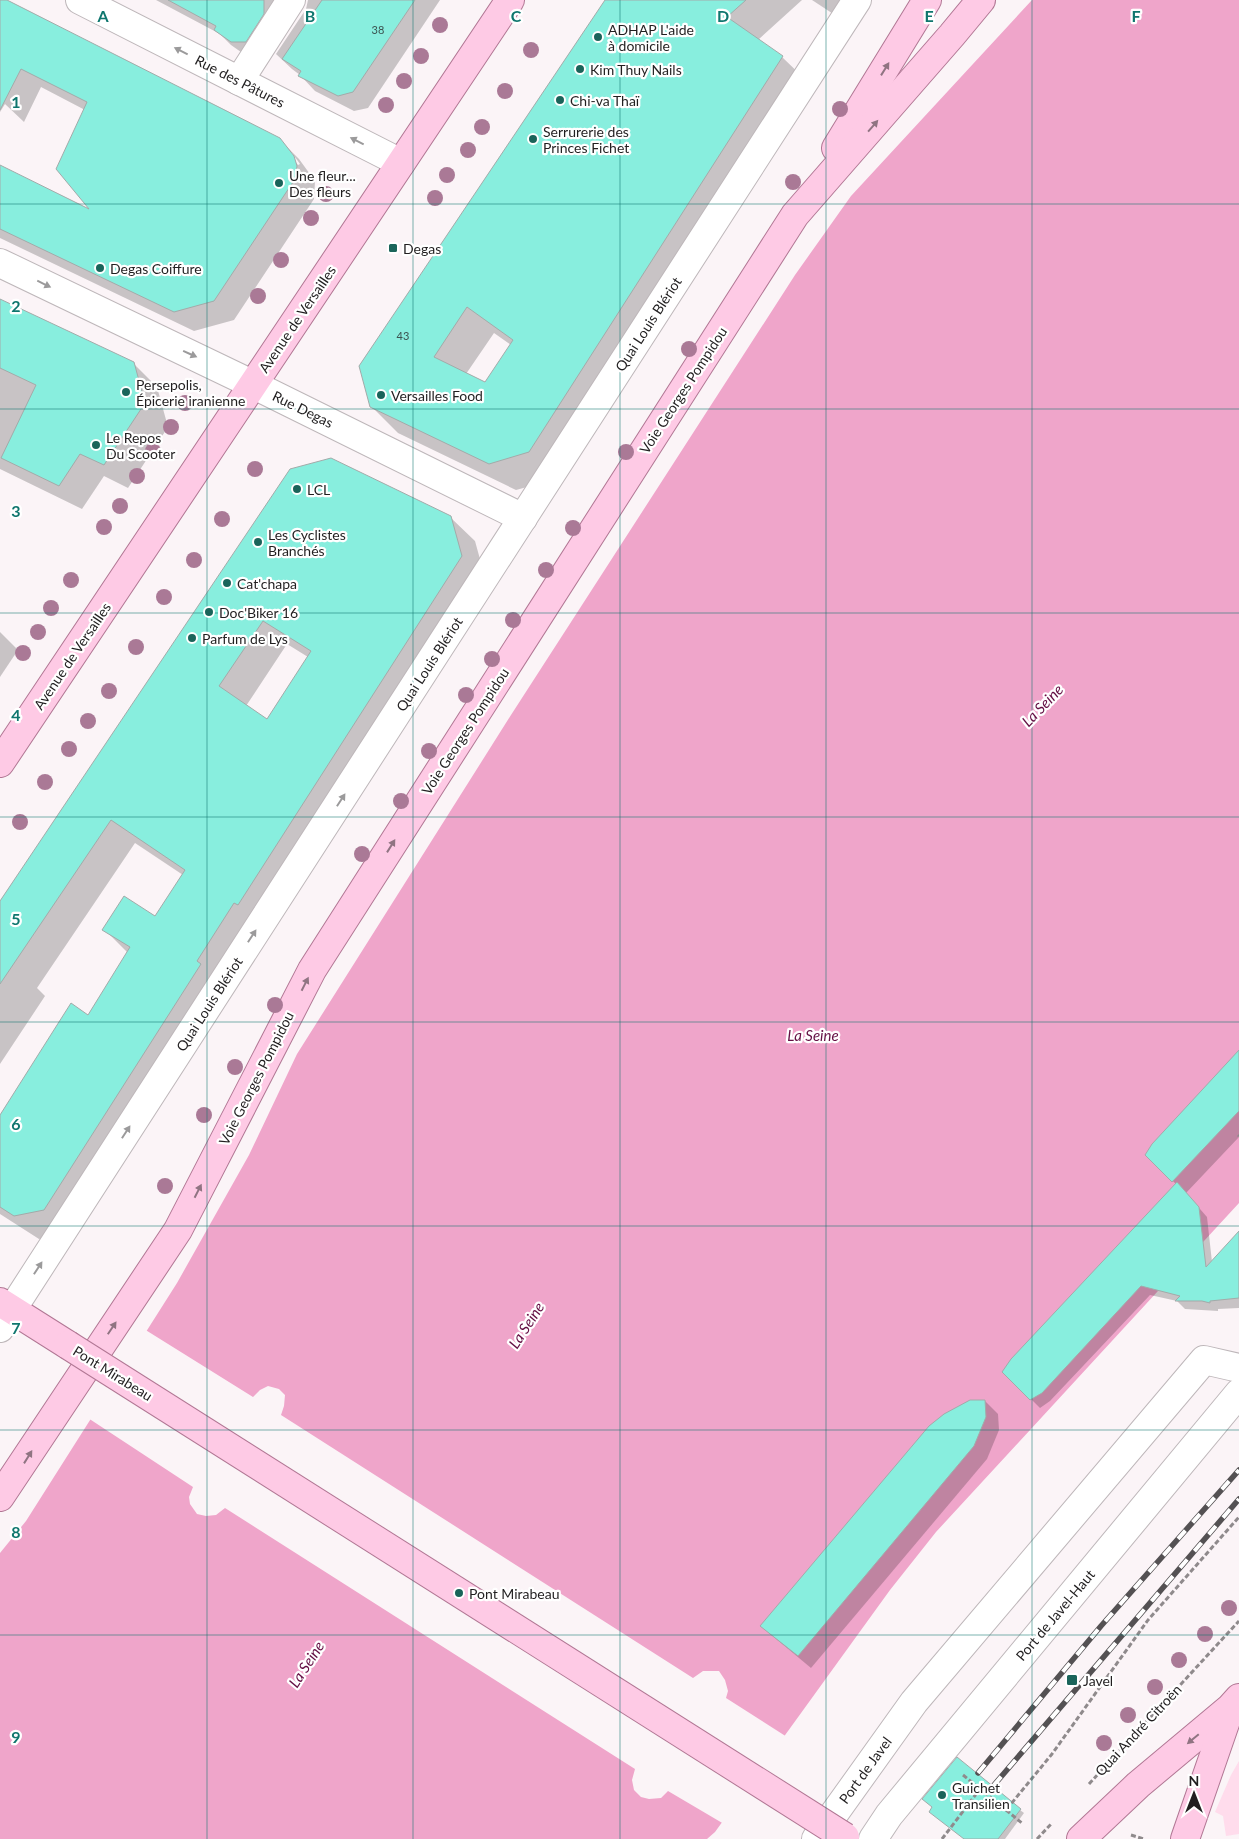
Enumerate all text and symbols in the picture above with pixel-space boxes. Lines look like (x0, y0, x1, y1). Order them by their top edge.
text: A (96, 6, 109, 25)
text: B (305, 6, 315, 25)
text: C (511, 6, 522, 25)
text: D (717, 6, 729, 25)
text: E (924, 6, 934, 25)
text: F (1131, 6, 1141, 25)
place label: ADHAP L'aide à domicile (608, 21, 694, 54)
house number: 38 (372, 23, 384, 36)
marker: ADHAP L'aide à domicile (592, 31, 604, 43)
one-way arrow (174, 47, 188, 55)
street label: Rue des Pâtures (192, 51, 288, 111)
place label: Kim Thuy Nails (590, 61, 682, 78)
marker: Kim Thuy Nails (574, 63, 586, 75)
one-way arrow (880, 63, 889, 76)
text: 1 (11, 92, 21, 111)
place label: Chi-va Thaï (570, 92, 640, 109)
marker: Chi-va Thaï (554, 94, 566, 106)
one-way arrow (867, 120, 879, 132)
place label: Serrurerie des Princes Fichet (543, 123, 629, 156)
marker: Serrurerie des Princes Fichet (527, 133, 539, 145)
one-way arrow (350, 137, 365, 145)
place label: Une fleur... Des fleurs (289, 167, 356, 200)
marker: Une fleur... Des fleurs (273, 177, 285, 189)
place label: Degas (403, 240, 441, 257)
marker: Degas (387, 242, 399, 254)
place label: Degas Coiffure (110, 260, 202, 277)
marker: Degas Coiffure (94, 262, 106, 274)
street label: Avenue de Versailles (255, 262, 339, 376)
street label: Quai Louis Blériot (611, 274, 685, 374)
one-way arrow (37, 280, 51, 288)
text: 2 (11, 296, 21, 315)
street label: Voie Georges Pompidou (636, 323, 730, 457)
house number: 43 (397, 329, 409, 342)
one-way arrow (183, 351, 197, 359)
place label: Persepolis, Épicerie iranienne (136, 376, 245, 409)
marker: Persepolis, Épicerie iranienne (120, 386, 132, 398)
street label: Rue Degas (270, 387, 336, 431)
place label: Versailles Food (391, 387, 483, 404)
marker: Versailles Food (375, 389, 387, 401)
place label: Le Repos Du Scooter (106, 429, 175, 462)
marker: Le Repos Du Scooter (90, 439, 102, 451)
place label: LCL (307, 481, 330, 498)
marker: LCL (291, 483, 303, 495)
text: 3 (11, 501, 21, 520)
place label: Les Cyclistes Branchés (268, 526, 346, 559)
marker: Les Cyclistes Branchés (252, 536, 264, 548)
place label: Cat'chapa (237, 575, 297, 592)
marker: Cat'chapa (221, 577, 233, 589)
street label: Avenue de Versailles (30, 599, 114, 713)
place label: Doc'Biker 16 (219, 604, 298, 621)
marker: Doc'Biker 16 (203, 606, 215, 618)
street label: Quai Louis Blériot (392, 614, 466, 714)
place label: Parfum de Lys (202, 630, 288, 647)
marker: Parfum de Lys (186, 632, 198, 644)
street label: Voie Georges Pompidou (418, 664, 512, 798)
water label: La Seine (1018, 680, 1066, 730)
text: 4 (11, 705, 21, 724)
one-way arrow (336, 793, 346, 807)
one-way arrow (386, 840, 396, 853)
text: 5 (11, 909, 21, 928)
one-way arrow (248, 930, 257, 943)
street label: Quai Louis Blériot (172, 954, 246, 1054)
one-way arrow (301, 977, 309, 991)
street label: Voie Georges Pompidou (215, 1008, 297, 1148)
water label: La Seine (787, 1026, 839, 1044)
text: 6 (11, 1114, 21, 1133)
one-way arrow (121, 1125, 131, 1138)
one-way arrow (194, 1183, 202, 1198)
one-way arrow (33, 1261, 43, 1275)
water label: La Seine (504, 1299, 548, 1351)
text: 7 (11, 1318, 21, 1337)
one-way arrow (107, 1322, 117, 1335)
street label: Pont Mirabeau (70, 1342, 156, 1404)
one-way arrow (23, 1450, 32, 1464)
text: 8 (11, 1522, 21, 1541)
street label: Port de Javel-Haut (1012, 1566, 1098, 1664)
place label: Pont Mirabeau (469, 1585, 559, 1602)
marker: Pont Mirabeau (453, 1587, 465, 1599)
water label: La Seine (284, 1638, 328, 1690)
place label: Javel (1083, 1672, 1113, 1689)
marker: Javel (1065, 1673, 1079, 1687)
street label: Quai André Citroën (1091, 1681, 1185, 1779)
text: 9 (11, 1727, 21, 1746)
street label: Port de Javel (835, 1733, 895, 1807)
one-way arrow (1187, 1733, 1199, 1744)
north arrow (1169, 1769, 1219, 1819)
text: N (1189, 1772, 1199, 1789)
place label: Guichet Transilien (952, 1779, 1010, 1812)
marker: Guichet Transilien (936, 1789, 948, 1801)

